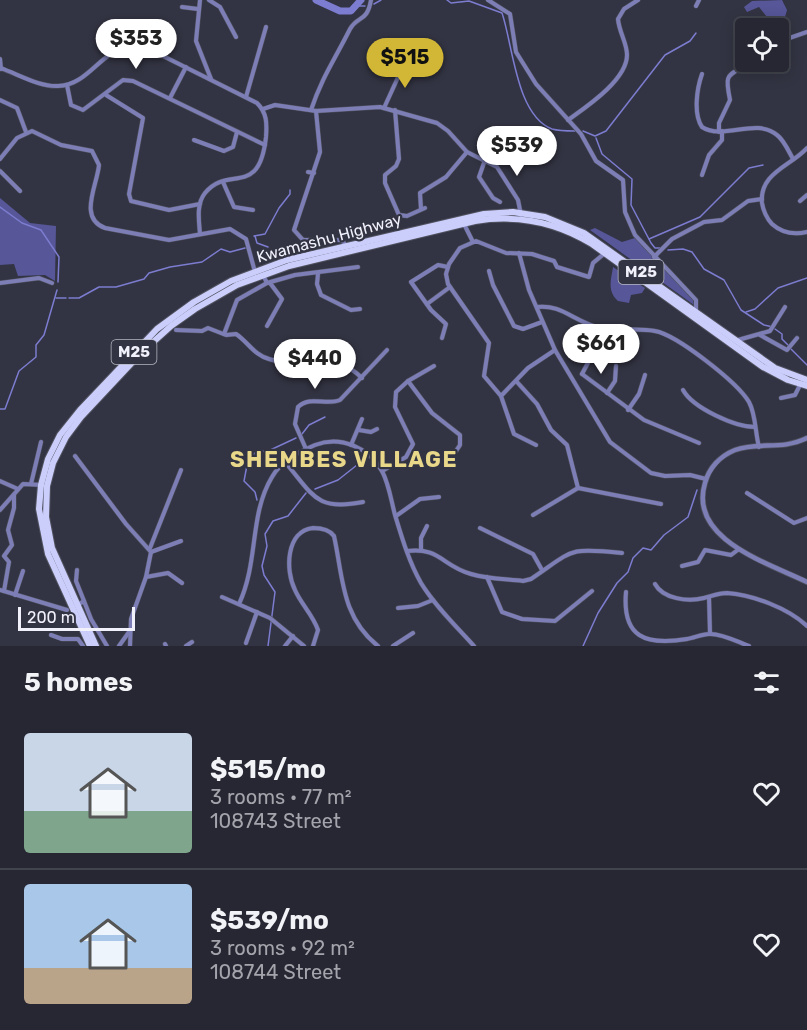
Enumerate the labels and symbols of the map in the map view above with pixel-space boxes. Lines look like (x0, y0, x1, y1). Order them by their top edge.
pin: $353 (100, 19, 172, 70)
pin: $515 (369, 38, 441, 89)
pin: $539 (481, 126, 553, 177)
street label: Kwamashu Highway (254, 209, 404, 267)
road number: M25 (618, 260, 664, 284)
pin: $661 (565, 324, 637, 375)
pin: $440 (279, 339, 351, 390)
road number: M25 (112, 340, 156, 364)
district label: SHEMBES VILLAGE (230, 446, 458, 473)
scale bar (18, 604, 135, 632)

